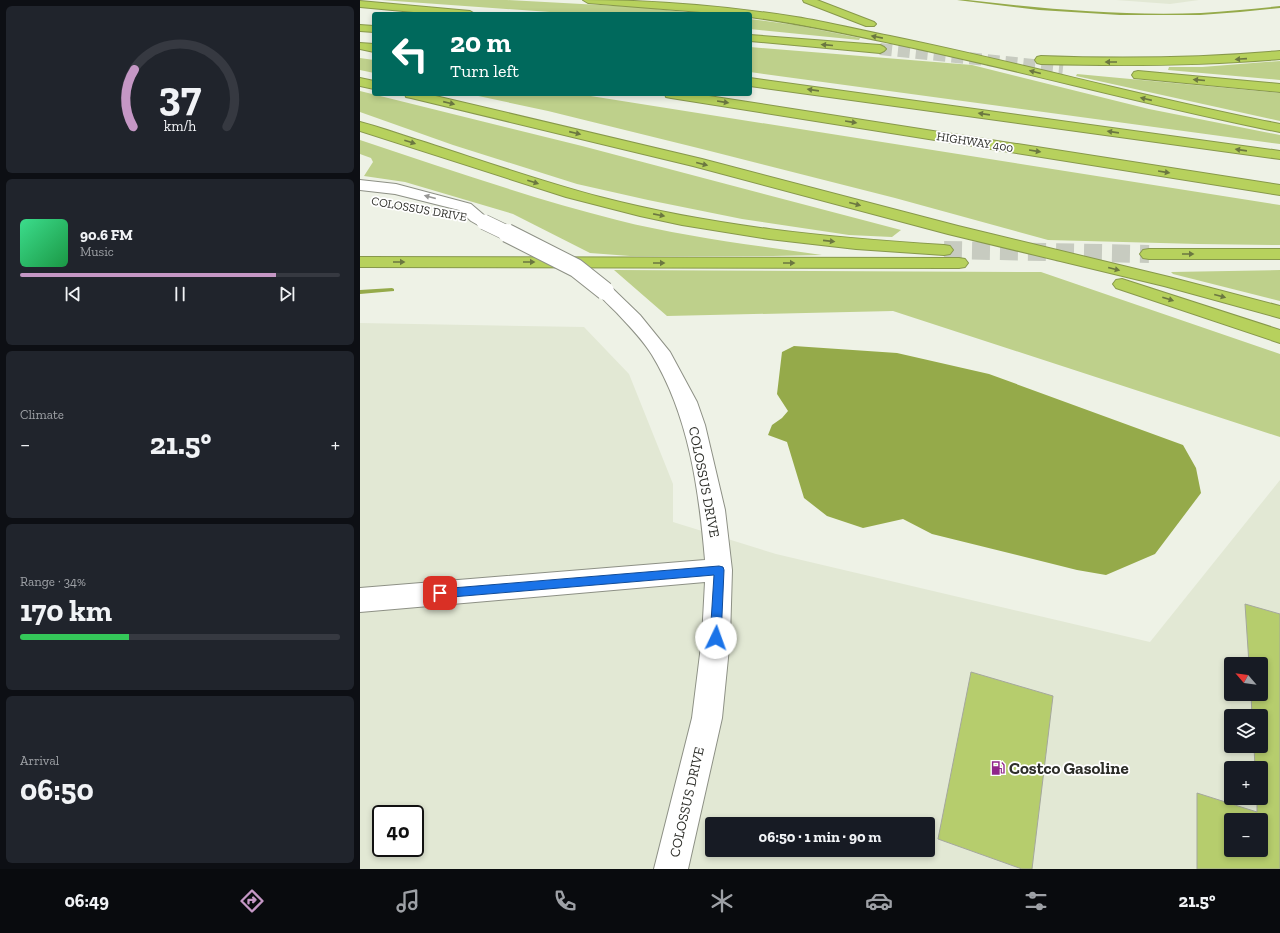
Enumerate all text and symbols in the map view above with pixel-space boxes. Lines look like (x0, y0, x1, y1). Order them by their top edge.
text: 20 m (450, 26, 511, 59)
icon: left (384, 28, 436, 80)
one-way arrow (871, 33, 883, 39)
one-way arrow (821, 42, 833, 48)
one-way arrow (1235, 55, 1247, 62)
one-way arrow (1104, 59, 1117, 65)
text: Turn left (450, 60, 519, 82)
one-way arrow (1029, 69, 1041, 75)
text: 37 (159, 71, 202, 121)
one-way arrow (1193, 77, 1205, 84)
one-way arrow (807, 87, 820, 93)
one-way arrow (1140, 95, 1152, 101)
one-way arrow (717, 99, 729, 105)
one-way arrow (443, 100, 455, 106)
one-way arrow (978, 111, 990, 117)
text: km/h (164, 118, 196, 135)
one-way arrow (845, 120, 857, 126)
street label: HIGHWAY 400 (936, 129, 1014, 155)
one-way arrow (1107, 129, 1119, 135)
one-way arrow (569, 131, 582, 137)
one-way arrow (404, 139, 416, 145)
one-way arrow (1235, 147, 1247, 153)
one-way arrow (1029, 148, 1041, 154)
one-way arrow (696, 161, 708, 167)
one-way arrow (1157, 169, 1170, 175)
one-way arrow (528, 179, 540, 185)
street label: COLOSSUS DRIVE (370, 194, 468, 224)
one-way arrow (424, 194, 436, 200)
one-way arrow (849, 201, 861, 207)
one-way arrow (653, 213, 665, 219)
text: 90.6 FM (80, 226, 133, 244)
one-way arrow (823, 238, 835, 245)
text: Music (80, 244, 114, 259)
one-way arrow (1182, 251, 1195, 257)
one-way arrow (393, 259, 406, 265)
one-way arrow (523, 259, 536, 265)
one-way arrow (653, 260, 666, 266)
one-way arrow (783, 260, 796, 266)
one-way arrow (1108, 266, 1120, 272)
icon: previous (62, 283, 84, 305)
icon: pause (169, 283, 191, 305)
icon: next (276, 283, 298, 305)
one-way arrow (1215, 293, 1227, 299)
one-way arrow (1163, 297, 1175, 303)
text: Climate (20, 407, 64, 422)
street label: COLOSSUS DRIVE (685, 425, 723, 539)
text: 21.5° (150, 426, 211, 462)
text: − (20, 431, 30, 458)
text: + (331, 431, 340, 458)
text: Range · 34% (20, 574, 86, 589)
pin (423, 576, 457, 610)
icon: arrive (429, 582, 451, 604)
text: 170 km (20, 593, 112, 629)
position arrow (695, 617, 737, 659)
north arrow (1224, 657, 1268, 701)
map controls (1224, 657, 1268, 857)
button: layers (1224, 709, 1268, 753)
street label: COLOSSUS DRIVE (666, 745, 708, 859)
text: Arrival (20, 753, 59, 768)
place label: Costco Gasoline (1009, 758, 1129, 778)
fuel station icon: Costco Gasoline (990, 760, 1006, 776)
button: + (1224, 761, 1268, 805)
text: 06:50 (20, 772, 94, 808)
speed limit sign: 40 (372, 805, 424, 857)
button: − (1224, 813, 1268, 857)
text: 06:50 · 1 min · 90 m (759, 828, 882, 846)
icon: directions (238, 887, 266, 915)
icon: music (394, 887, 422, 915)
icon: phone (551, 887, 579, 915)
icon: climate (708, 887, 736, 915)
icon: car (865, 887, 893, 915)
icon: filters (1022, 887, 1050, 915)
text: 06:49 (64, 890, 109, 912)
text: 21.5° (1179, 890, 1216, 912)

